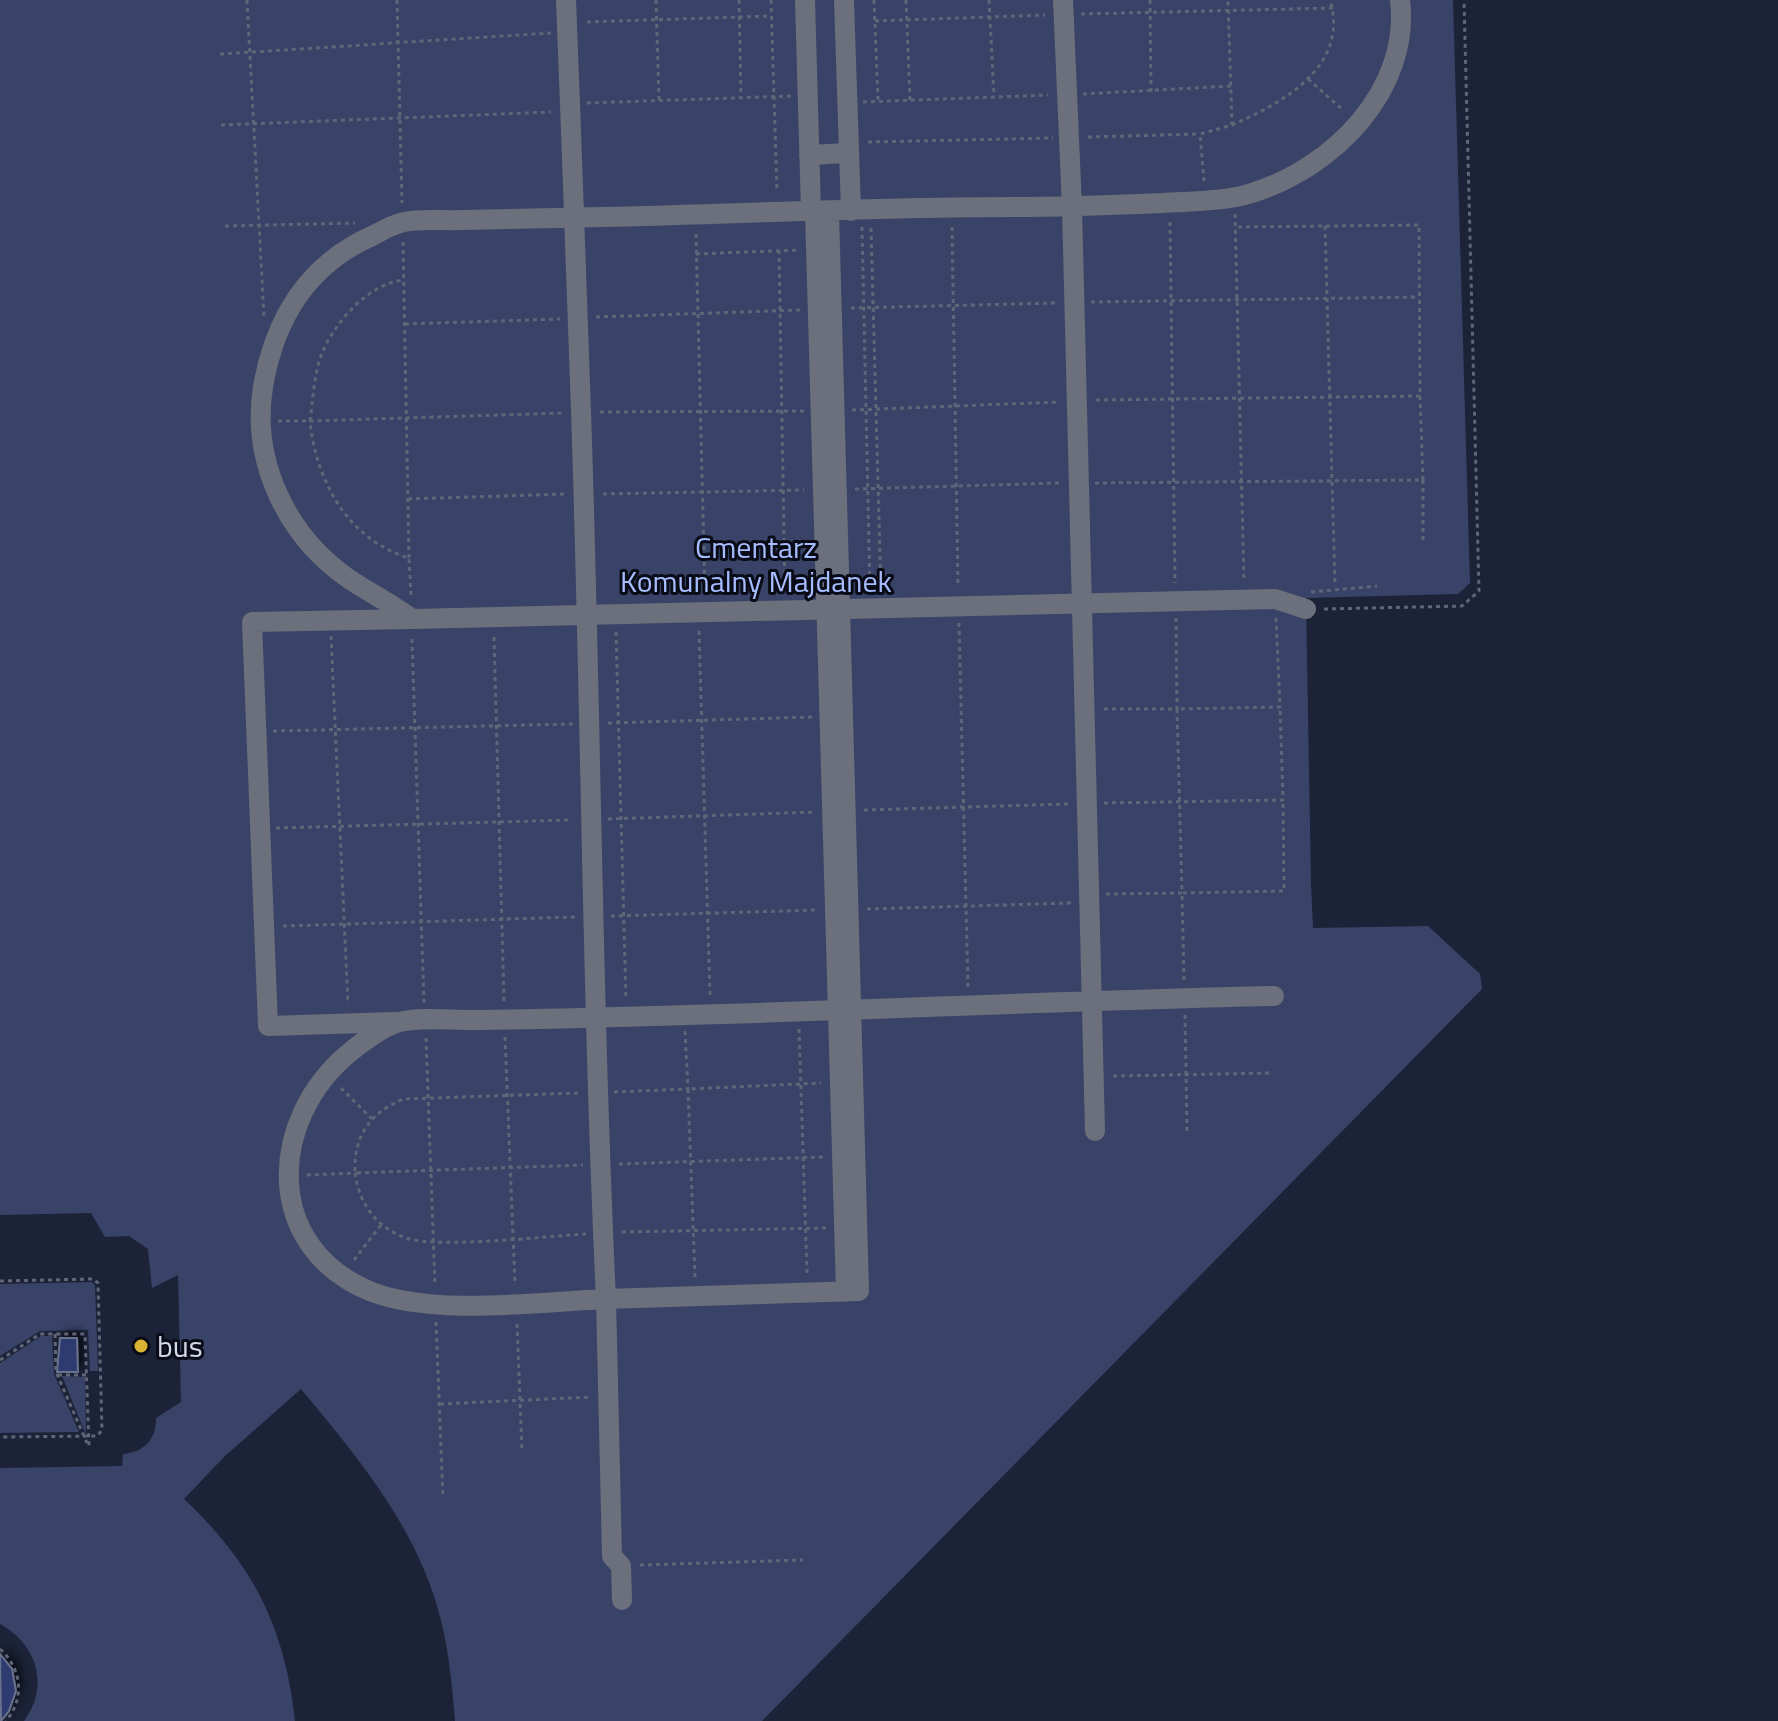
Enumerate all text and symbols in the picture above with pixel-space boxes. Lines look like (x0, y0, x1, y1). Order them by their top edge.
park label: Cmentarz Komunalny Majdanek (620, 524, 892, 604)
place label: bus (157, 1323, 203, 1369)
marker: bus (132, 1337, 150, 1355)

